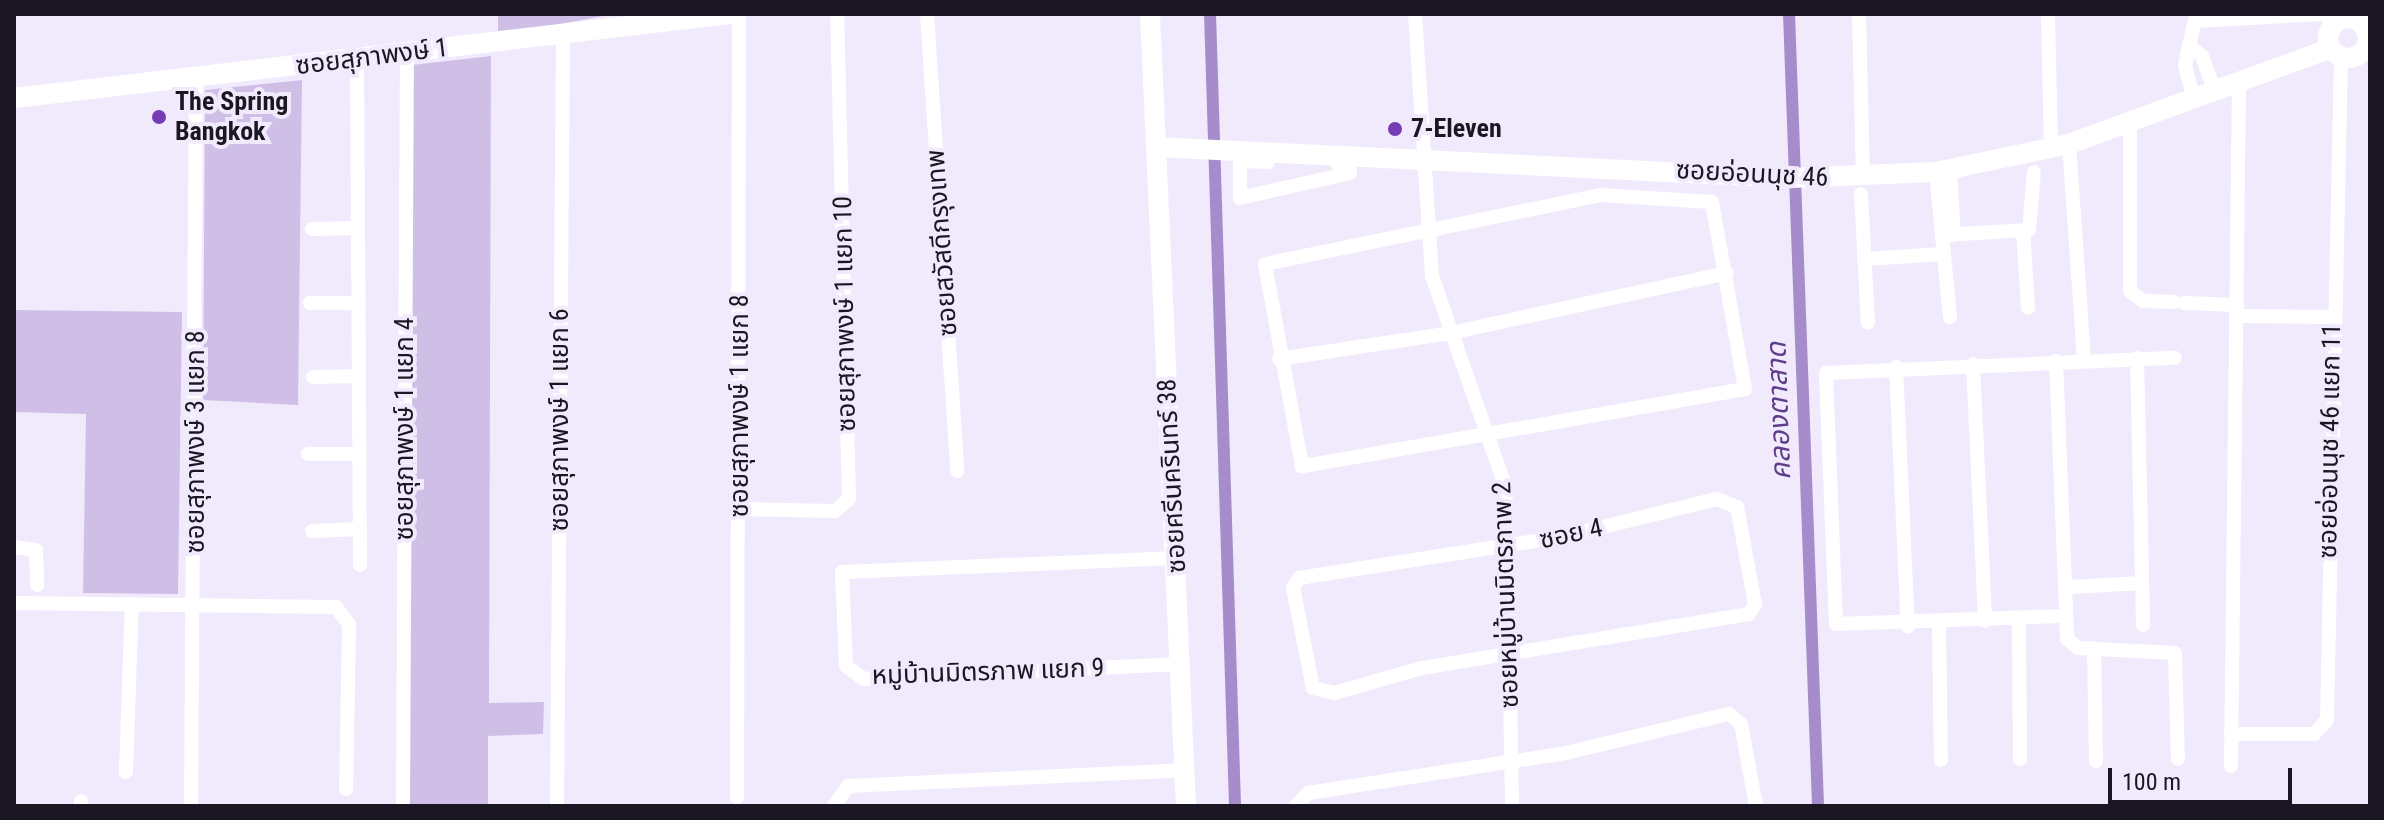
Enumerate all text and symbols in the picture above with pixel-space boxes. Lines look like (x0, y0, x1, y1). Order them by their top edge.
street label: ซอยสุภาพงษ์ 1 (294, 32, 450, 82)
place label: The Spring Bangkok (175, 86, 288, 148)
marker: The Spring Bangkok (150, 108, 168, 126)
place label: 7-Eleven (1411, 113, 1502, 145)
marker: 7-Eleven (1386, 120, 1404, 138)
street label: ซอยสวัสดีกรุงเทพ (920, 149, 964, 337)
street label: ซอยอ่อนนุช 46 (1675, 154, 1829, 194)
street label: ซอยสุภาพงษ์ 1 แยก 10 (827, 196, 863, 432)
street label: ซอยสุภาพงษ์ 1 แยก 8 (724, 294, 756, 518)
street label: ซอยสุภาพงษ์ 1 แยก 6 (544, 308, 576, 532)
street label: ซอยสุภาพงษ์ 1 แยก 4 (389, 317, 421, 541)
street label: ซอยอ่อนนุช 46 แยก 11 (2312, 323, 2348, 559)
street label: ซอยสุภาพงษ์ 3 แยก 8 (180, 330, 212, 554)
water label: คลองตาสาด (1760, 341, 1798, 481)
street label: ซอยศรีนครินทร์ 38 (1151, 378, 1193, 574)
street label: ซอยหมู่บ้านมิตรภาพ 2 (1486, 481, 1526, 709)
street label: ซอย 4 (1537, 512, 1605, 556)
street label: หมู่บ้านมิตรภาพ แยก 9 (871, 652, 1105, 692)
scale bar (2112, 752, 2296, 802)
text: 100 m (2122, 768, 2181, 796)

